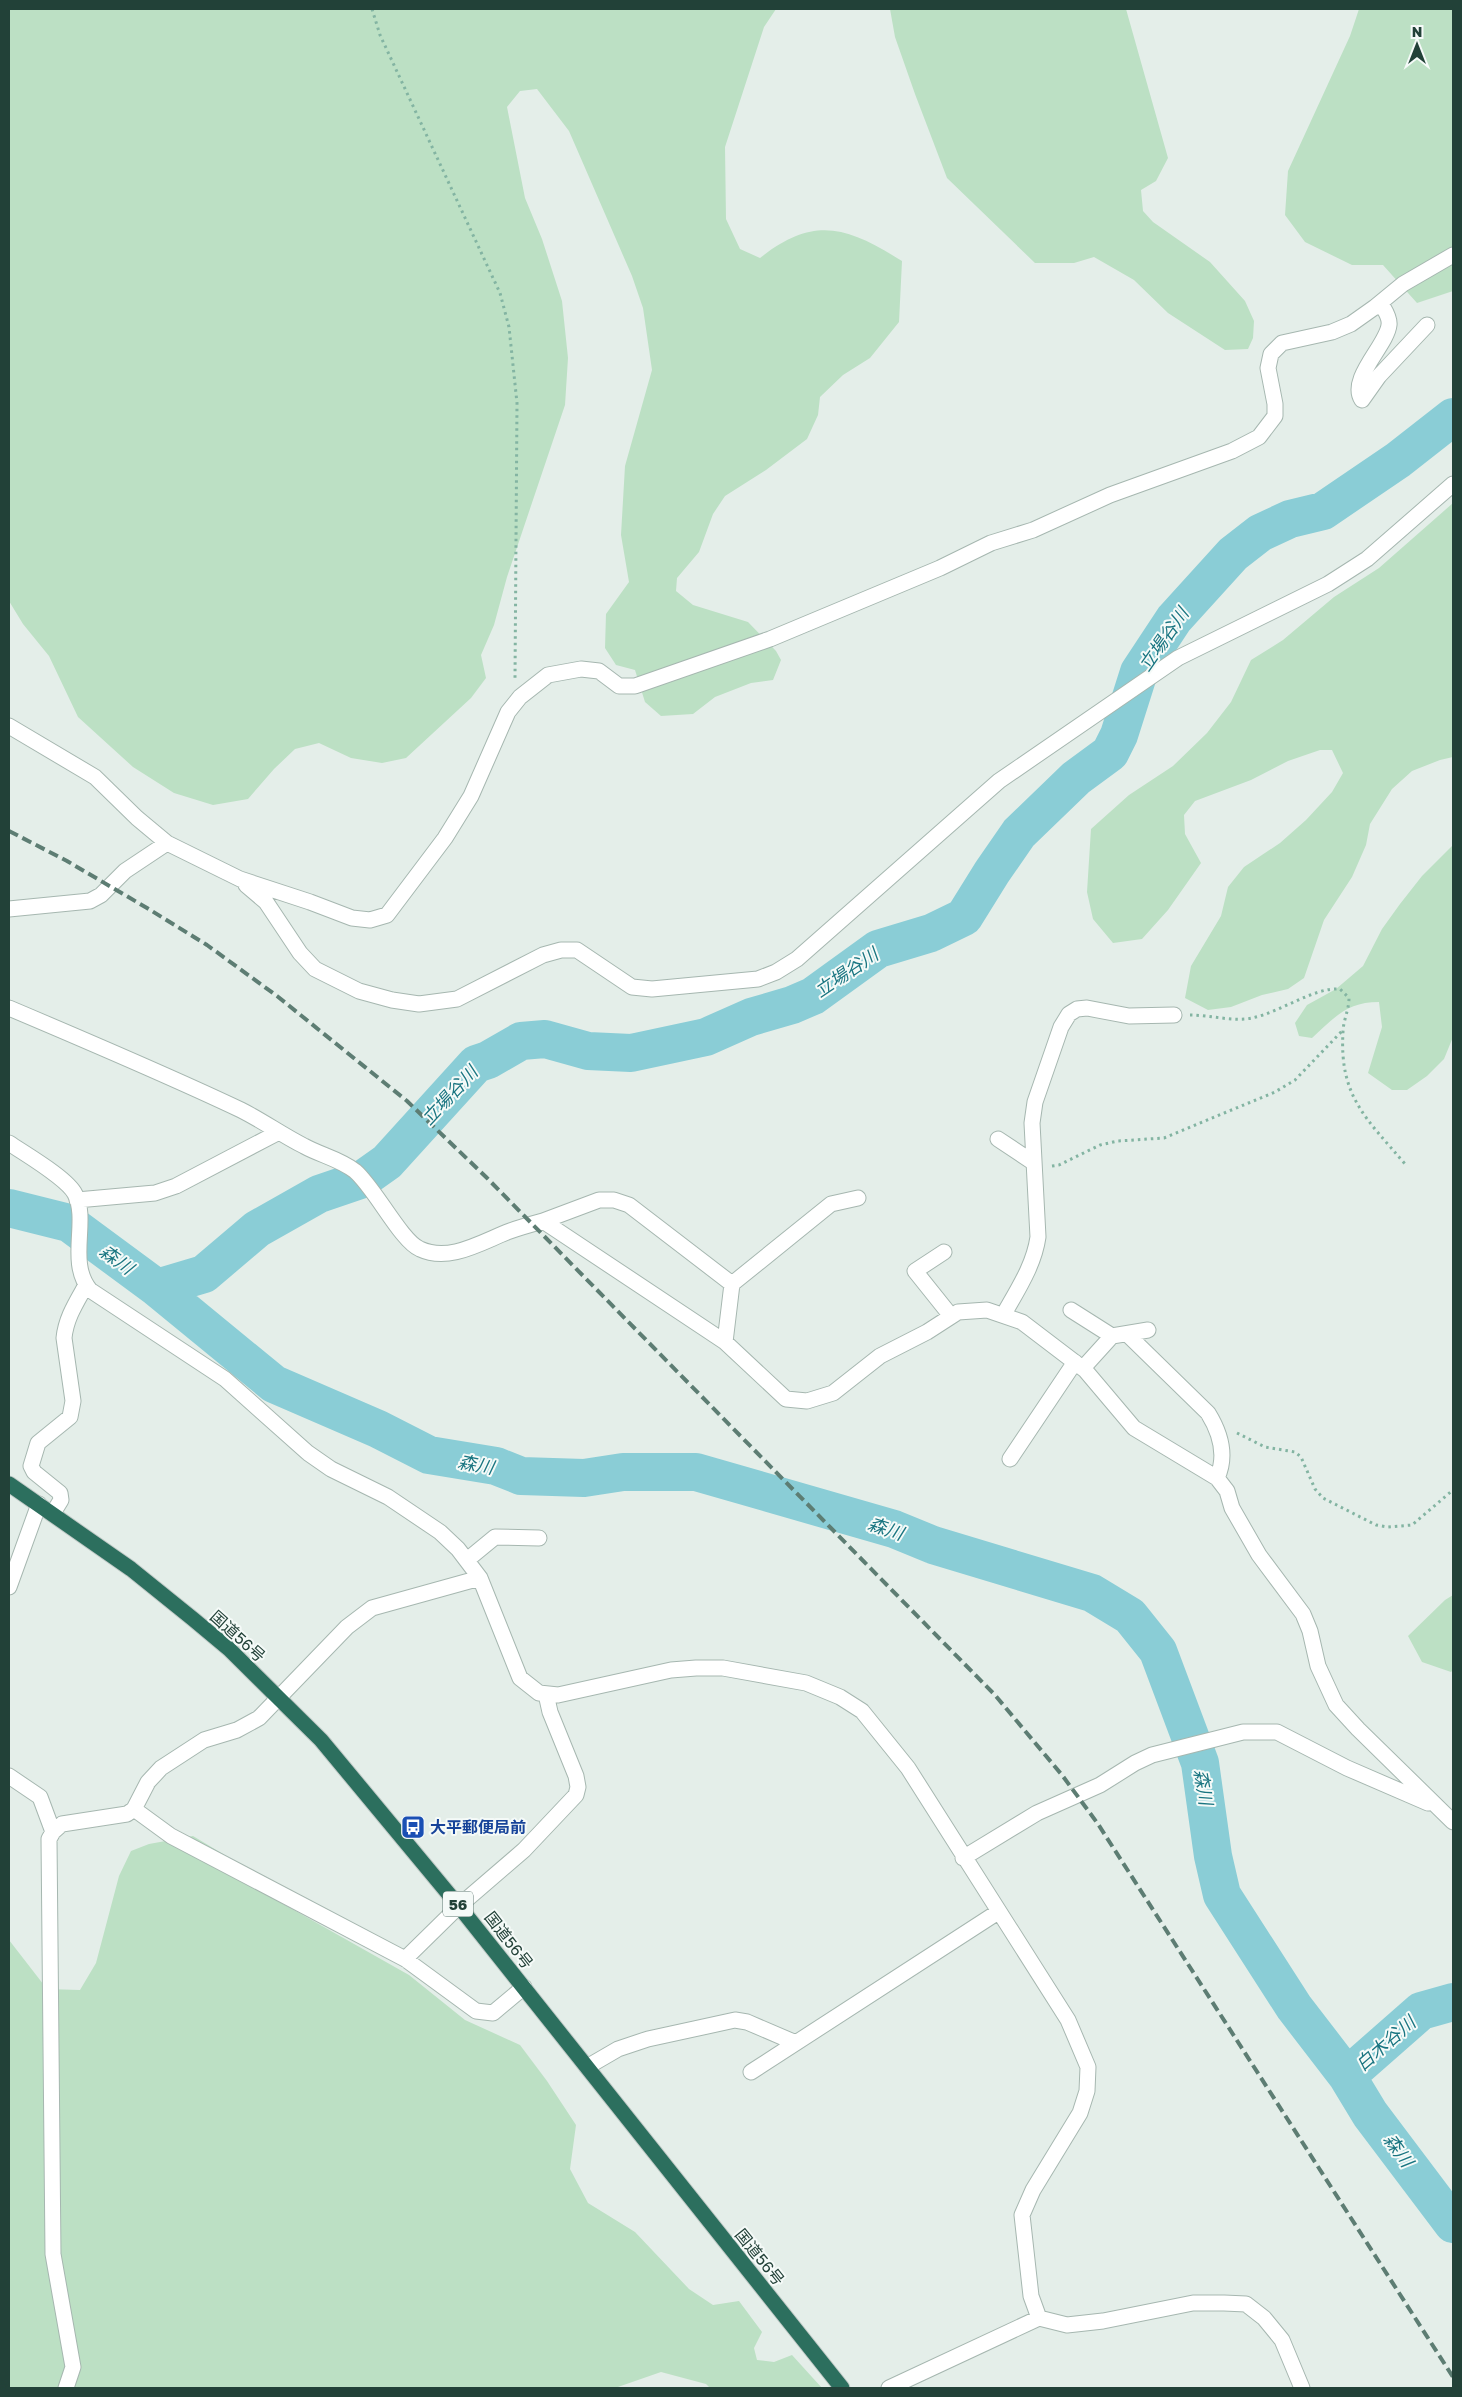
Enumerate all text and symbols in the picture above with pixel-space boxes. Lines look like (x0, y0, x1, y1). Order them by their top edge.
north arrow (1392, 20, 1442, 70)
text: N (1412, 23, 1422, 40)
water label: 立場谷川 (1133, 602, 1194, 675)
water label: 立場谷川 (810, 942, 884, 1001)
water label: 立場谷川 (416, 1060, 483, 1129)
water label: 森川 (96, 1240, 140, 1280)
water label: 森川 (456, 1450, 498, 1479)
water label: 森川 (865, 1512, 908, 1545)
street label: 国道56号 (206, 1606, 270, 1666)
water label: 森川 (1190, 1767, 1218, 1809)
bus stop icon: 大平郵便局前 (400, 1814, 426, 1840)
place label: 大平郵便局前 (430, 1817, 526, 1837)
road number: 56 (443, 1892, 473, 1916)
street label: 国道56号 (481, 1907, 537, 1973)
water label: 白木谷川 (1351, 2010, 1421, 2075)
water label: 森川 (1380, 2129, 1420, 2173)
street label: 国道56号 (731, 2225, 789, 2289)

